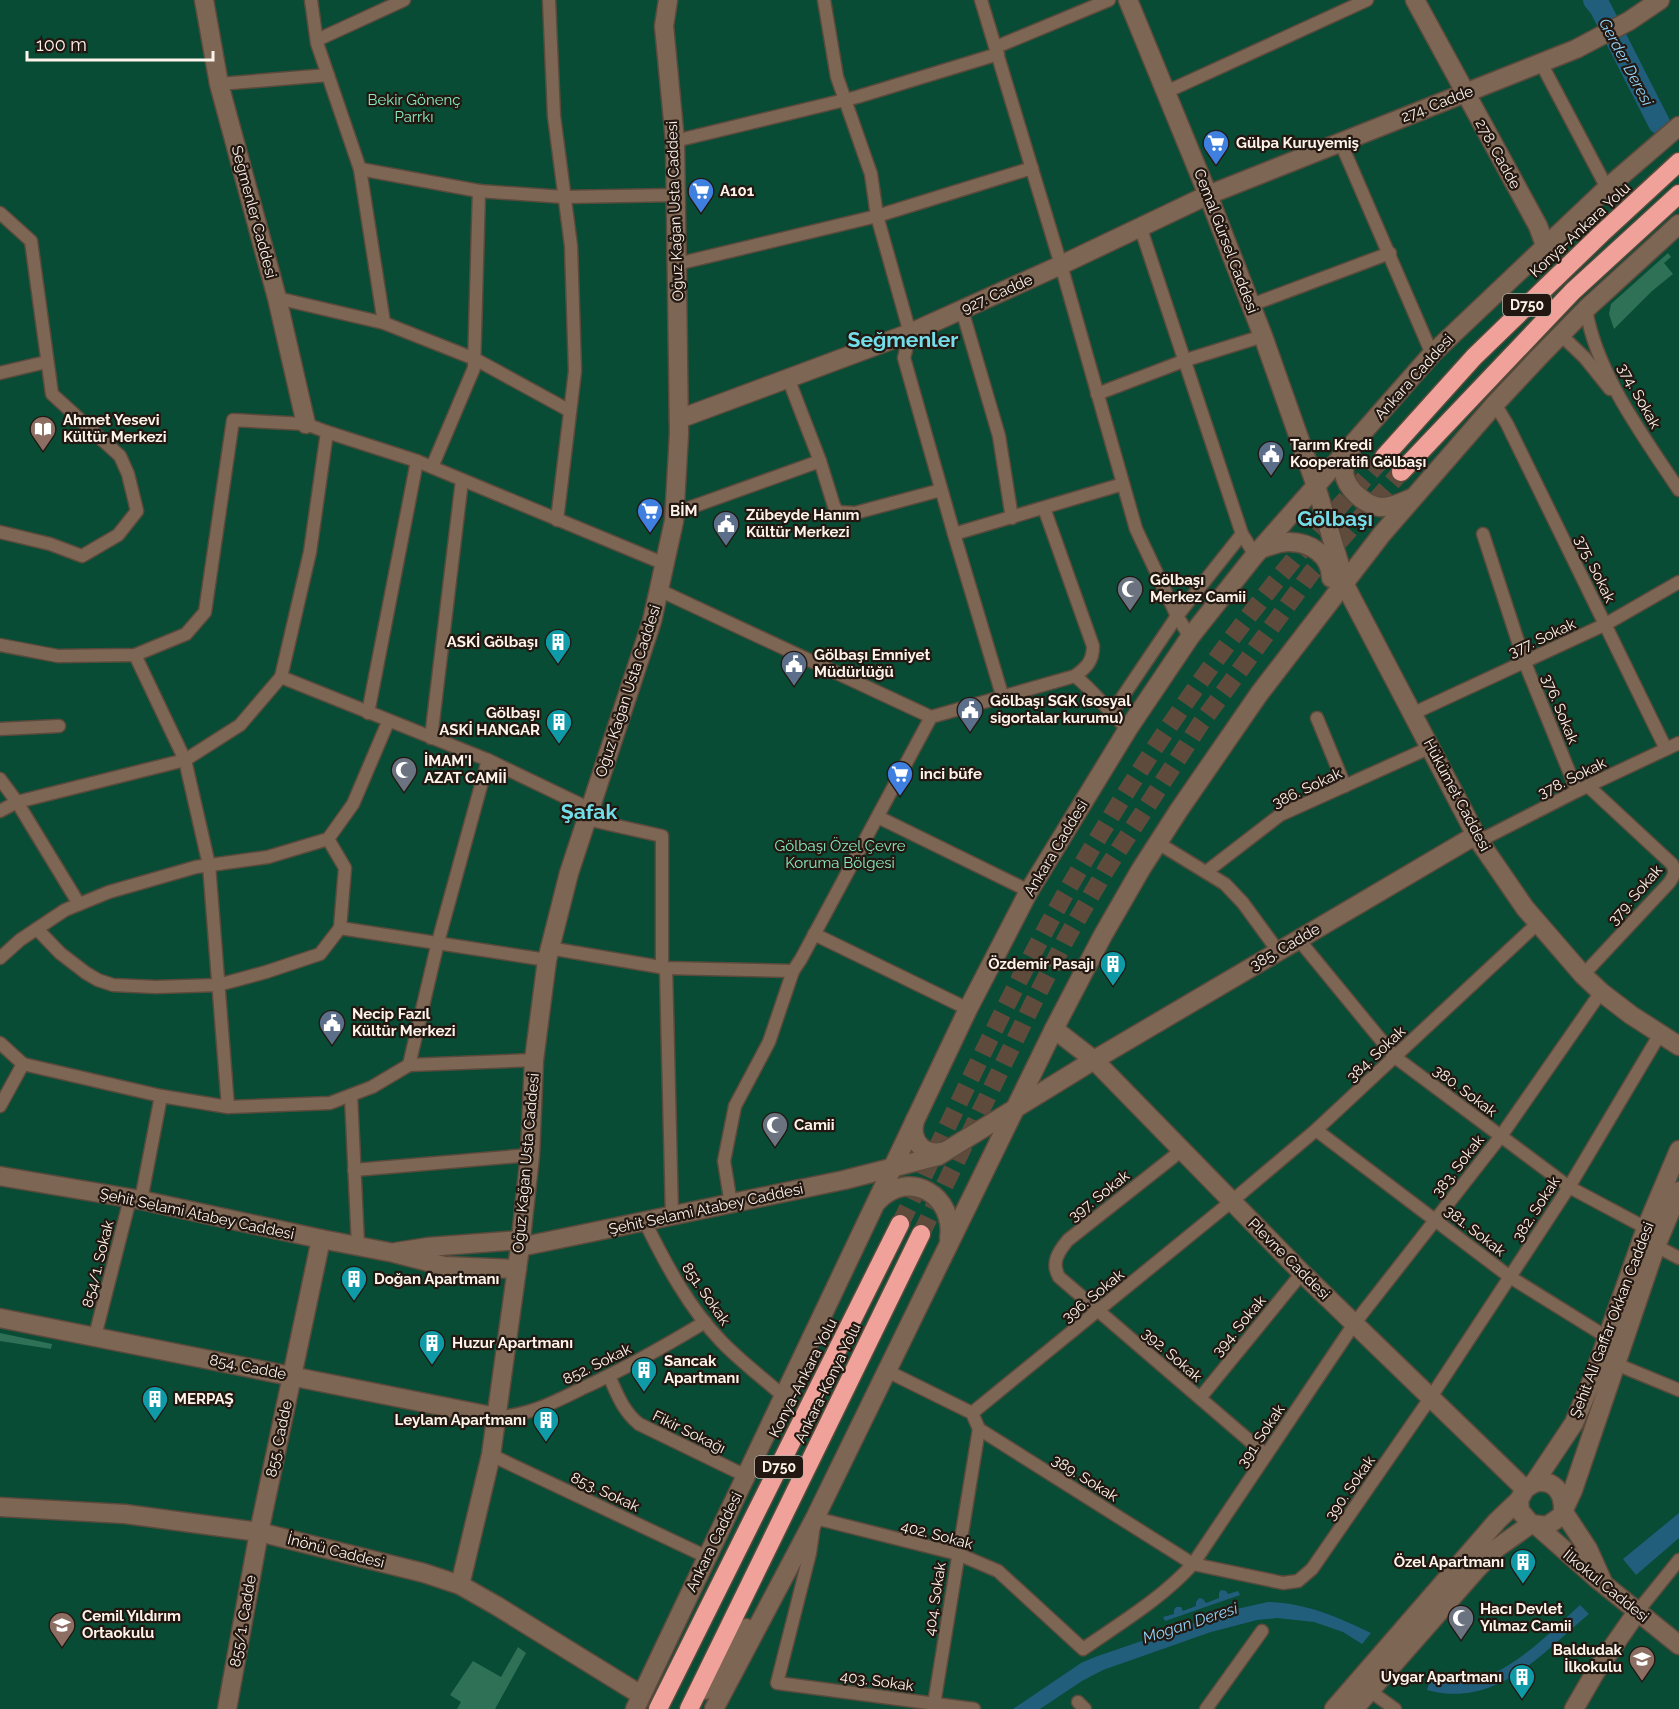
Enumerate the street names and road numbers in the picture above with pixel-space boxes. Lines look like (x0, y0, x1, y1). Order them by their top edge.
street label: 274. Cadde (1398, 82, 1476, 126)
street label: 278. Cadde (1471, 116, 1525, 192)
street label: Oğuz Kağan Usta Caddesi (663, 121, 687, 301)
street label: Seğmenler Caddesi (228, 144, 280, 280)
street label: Cemal Gürsel Caddesi (1190, 166, 1262, 316)
street label: Konya-Ankara Yolu (1526, 179, 1634, 281)
street label: 927. Cadde (959, 270, 1036, 318)
road number: D750 (1503, 294, 1551, 316)
street label: Ankara Caddesi (1371, 331, 1457, 423)
street label: 374. Sokak (1614, 360, 1664, 432)
street label: 375. Sokak (1571, 532, 1619, 606)
street label: Oğuz Kağan Usta Caddesi (592, 602, 664, 780)
street label: 377. Sokak (1506, 615, 1578, 661)
street label: 376. Sokak (1538, 671, 1582, 747)
street label: Hükümet Caddesi (1420, 736, 1494, 854)
street label: 378. Sokak (1535, 754, 1609, 802)
street label: 386. Sokak (1269, 764, 1345, 812)
street label: Ankara Caddesi (1020, 797, 1092, 899)
street label: 379. Sokak (1604, 861, 1666, 929)
street label: 385. Cadde (1247, 920, 1323, 974)
street label: 384. Sokak (1343, 1022, 1409, 1086)
street label: 380. Sokak (1430, 1061, 1500, 1121)
street label: Oğuz Kağan Usta Caddesi (509, 1072, 543, 1254)
street label: 383. Sokak (1428, 1131, 1488, 1201)
street label: 397. Sokak (1065, 1167, 1133, 1225)
street label: 382. Sokak (1508, 1173, 1564, 1245)
street label: Şehit Selami Atabey Caddesi (607, 1180, 805, 1238)
street label: Şehit Selami Atabey Caddesi (98, 1185, 296, 1243)
street label: 381. Sokak (1441, 1202, 1509, 1260)
street label: Plevne Caddesi (1245, 1215, 1333, 1303)
street label: 854/1. Sokak (78, 1219, 118, 1309)
street label: Şehit Ali Gaffar Okkan Caddesi (1566, 1219, 1658, 1421)
street label: 851. Sokak (678, 1259, 734, 1329)
street label: 396. Sokak (1058, 1266, 1128, 1326)
street label: 394. Sokak (1208, 1292, 1270, 1360)
street label: Konya-Ankara Yolu (765, 1315, 841, 1440)
street label: Ankara-Konya Yolu (791, 1320, 865, 1446)
street label: 392. Sokak (1138, 1324, 1206, 1386)
street label: 852. Sokak (560, 1340, 634, 1388)
street label: 854. Cadde (208, 1351, 288, 1383)
street label: 855. Cadde (262, 1399, 296, 1479)
street label: 391. Sokak (1233, 1401, 1289, 1471)
street label: Fikir Sokağı (650, 1407, 728, 1457)
street label: 389. Sokak (1049, 1451, 1121, 1505)
street label: 390. Sokak (1321, 1452, 1379, 1524)
road number: D750 (755, 1456, 803, 1478)
street label: 853. Sokak (568, 1468, 642, 1516)
street label: Ankara Caddesi (682, 1489, 746, 1595)
street label: 402. Sokak (899, 1517, 975, 1553)
street label: İnönü Caddesi (286, 1529, 387, 1572)
street label: İlkokul Caddesi (1560, 1545, 1653, 1626)
street label: 404. Sokak (920, 1561, 950, 1637)
street label: 855/1. Cadde (226, 1573, 260, 1668)
street label: 403. Sokak (839, 1667, 915, 1695)

